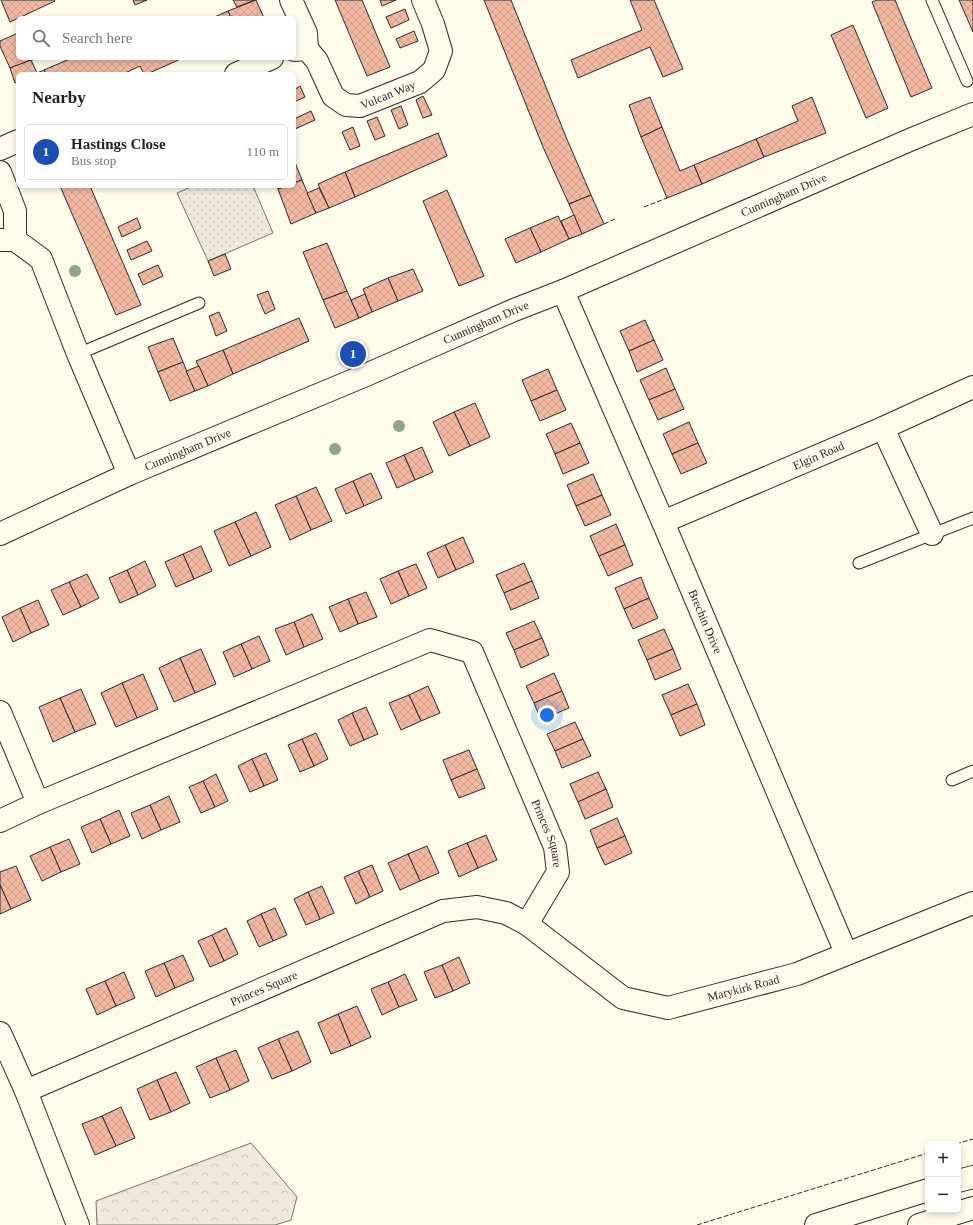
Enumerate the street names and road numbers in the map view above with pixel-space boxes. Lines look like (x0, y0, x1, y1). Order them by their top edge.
street label: Vulcan Way (358, 78, 418, 112)
street label: Cunningham Drive (739, 170, 829, 220)
street label: Cunningham Drive (441, 298, 531, 347)
street label: Cunningham Drive (142, 425, 233, 474)
street label: Elgin Road (791, 438, 846, 473)
street label: Brechin Drive (686, 587, 725, 656)
street label: Princes Square (529, 797, 564, 868)
street label: Princes Square (228, 968, 299, 1009)
street label: Marykirk Road (706, 972, 781, 1004)

